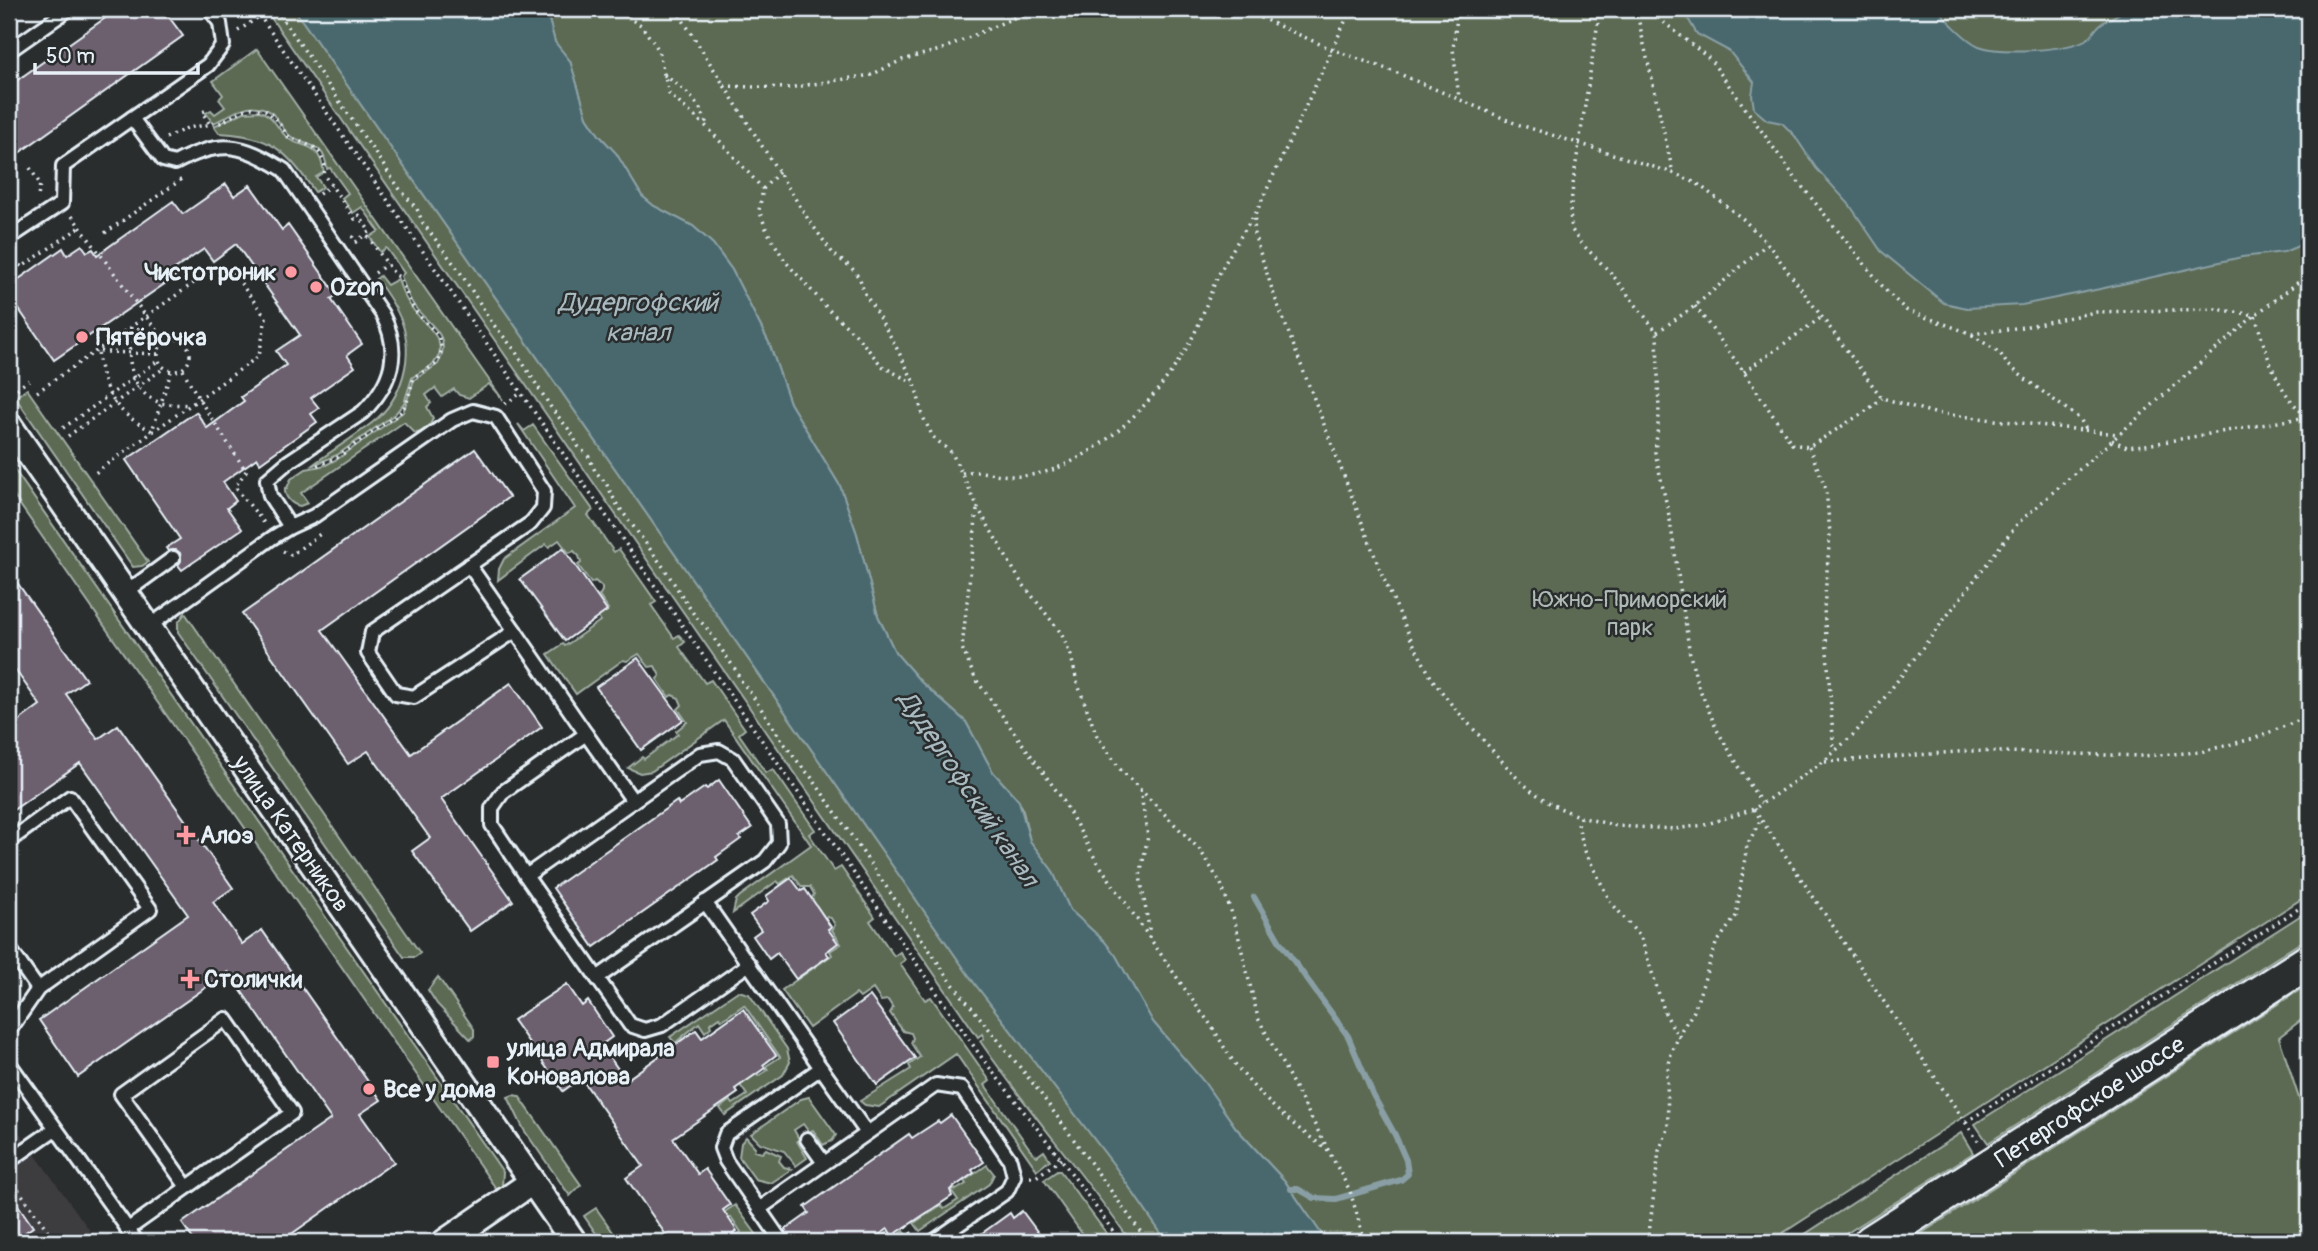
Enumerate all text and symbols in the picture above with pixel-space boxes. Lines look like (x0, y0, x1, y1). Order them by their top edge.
scale bar (35, 32, 198, 76)
text: 50 m (46, 43, 95, 70)
place label: Чистотроник (144, 258, 277, 287)
marker: Чистотроник (283, 264, 299, 280)
place label: Ozon (330, 273, 384, 302)
marker: Ozon (308, 279, 324, 295)
water label: Дудергофский канал (556, 287, 720, 349)
place label: Пятёрочка (96, 323, 207, 352)
marker: Пятёрочка (74, 329, 90, 345)
park label: Южно-Приморский парк (1533, 585, 1727, 642)
water label: Дудергофский канал (890, 683, 1047, 895)
street label: улица Катерников (226, 749, 356, 918)
place label: Алоэ (200, 821, 254, 850)
marker: Алоэ (178, 827, 194, 843)
place label: Столички (204, 965, 303, 994)
marker: Столички (182, 971, 198, 987)
street label: Петергофское шоссе (1990, 1030, 2190, 1174)
place label: улица Адмирала Коновалова (506, 1034, 675, 1091)
marker: улица Адмирала Коновалова (485, 1054, 501, 1070)
place label: Все у дома (383, 1075, 496, 1104)
marker: Все у дома (361, 1081, 377, 1097)

